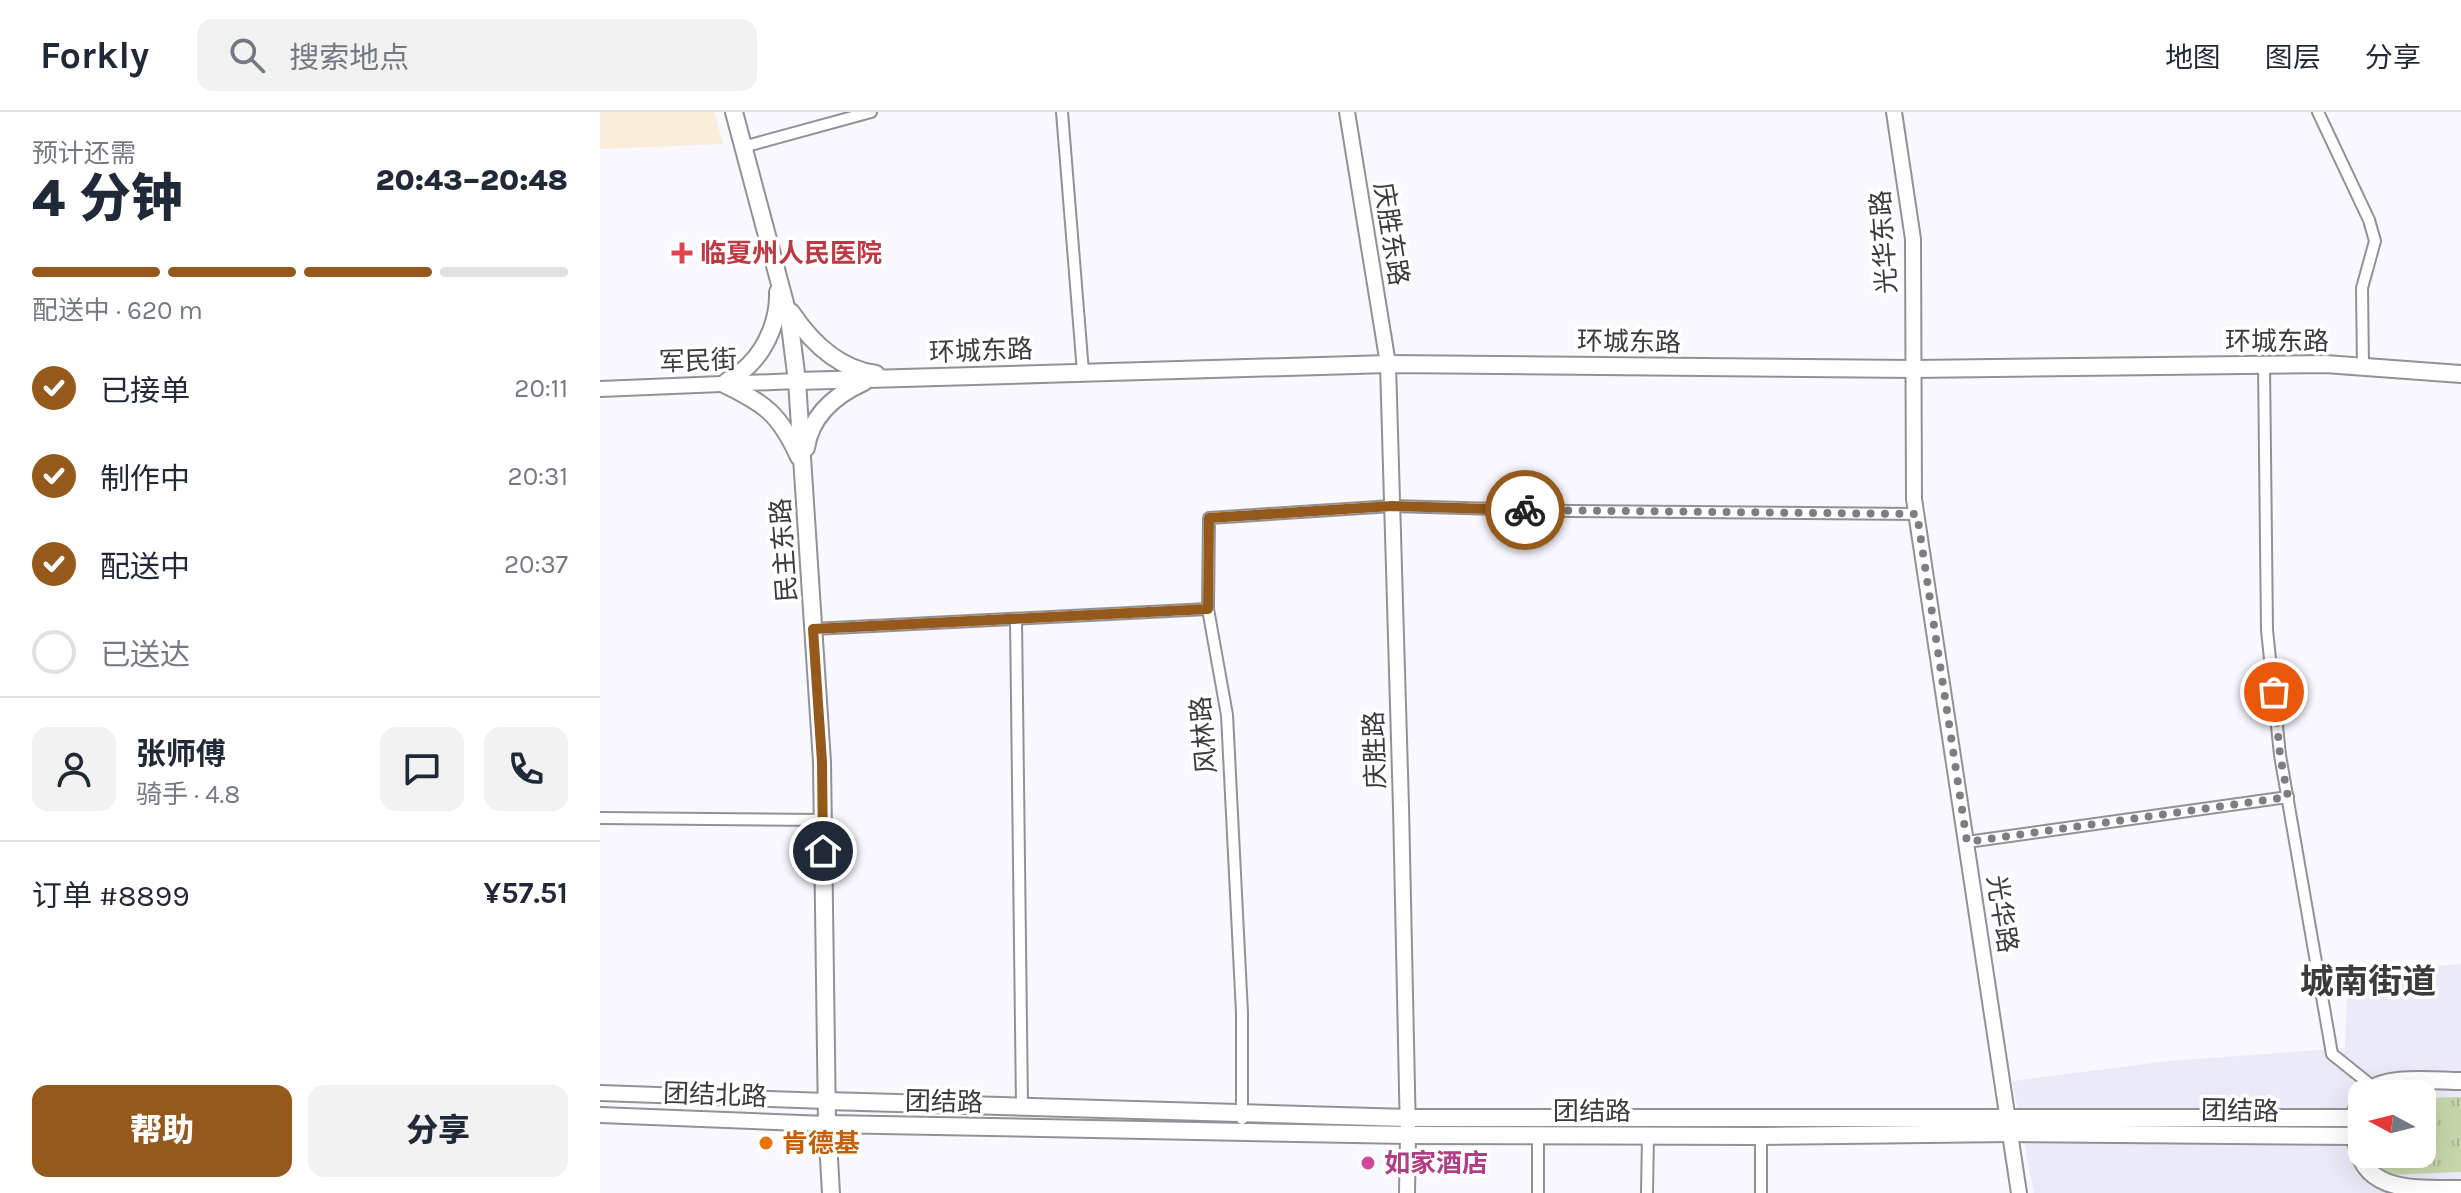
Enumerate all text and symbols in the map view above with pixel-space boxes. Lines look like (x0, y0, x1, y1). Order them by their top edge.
search box (197, 19, 757, 91)
text: Forkly (40, 33, 149, 78)
icon: search (225, 33, 269, 77)
text: 搜索地点 (289, 40, 409, 76)
text: 地图 (2165, 41, 2221, 74)
text: 图层 (2265, 41, 2321, 74)
text: 分享 (2365, 41, 2421, 74)
text: 预计还需 (32, 138, 136, 169)
text: 20:43–20:48 (376, 162, 568, 198)
text: 4 分钟 (32, 168, 183, 229)
street label: 庆胜东路 (1368, 180, 1414, 288)
street label: 光华东路 (1865, 189, 1903, 295)
place label: 临夏州人民医院 (700, 238, 882, 269)
marker: 临夏州人民医院 (671, 242, 693, 264)
text: 配送中 · 620 m (32, 295, 203, 326)
street label: 环城东路 (1577, 326, 1681, 358)
street label: 环城东路 (2225, 326, 2329, 357)
street label: 环城东路 (928, 334, 1034, 368)
street label: 军民街 (658, 344, 738, 378)
icon: check (32, 366, 76, 410)
text: 已接单 (100, 373, 190, 409)
text: 20:11 (514, 373, 568, 404)
icon: check (32, 454, 76, 498)
text: 制作中 (100, 461, 190, 497)
text: 20:31 (508, 461, 568, 492)
courier (1485, 470, 1565, 550)
icon: bike (1503, 488, 1547, 532)
street label: 民主东路 (765, 497, 803, 603)
icon: check (32, 542, 76, 586)
text: 配送中 (100, 549, 190, 585)
text: 20:37 (504, 549, 568, 580)
text: 已送达 (100, 637, 190, 673)
pin (2240, 658, 2308, 726)
icon: bag (2252, 670, 2296, 714)
street label: 风林路 (1185, 695, 1223, 775)
street label: 庆胜路 (1358, 710, 1392, 790)
button: person (32, 727, 116, 811)
button: chat (380, 727, 464, 811)
button: phone (484, 727, 568, 811)
text: 张师傅 (136, 736, 226, 772)
text: 骑手 · 4.8 (136, 779, 240, 810)
pin (789, 817, 857, 885)
icon: home (801, 829, 845, 873)
street label: 光华路 (1981, 873, 2023, 955)
text: ¥57.51 (483, 875, 568, 911)
text: 订单 #8899 (32, 878, 190, 914)
district label: 城南街道 (2300, 962, 2436, 1002)
street label: 团结北路 (662, 1078, 768, 1112)
north arrow (2348, 1080, 2436, 1168)
map controls (2348, 1080, 2436, 1168)
button: 帮助 (32, 1085, 292, 1177)
button: 分享 (308, 1085, 568, 1177)
street label: 团结路 (905, 1086, 983, 1118)
street label: 团结路 (2201, 1095, 2279, 1127)
street label: 团结路 (1553, 1096, 1631, 1127)
place label: 肯德基 (782, 1128, 860, 1159)
marker: 肯德基 (757, 1134, 775, 1152)
place label: 如家酒店 (1384, 1148, 1488, 1179)
marker: 如家酒店 (1359, 1154, 1377, 1172)

